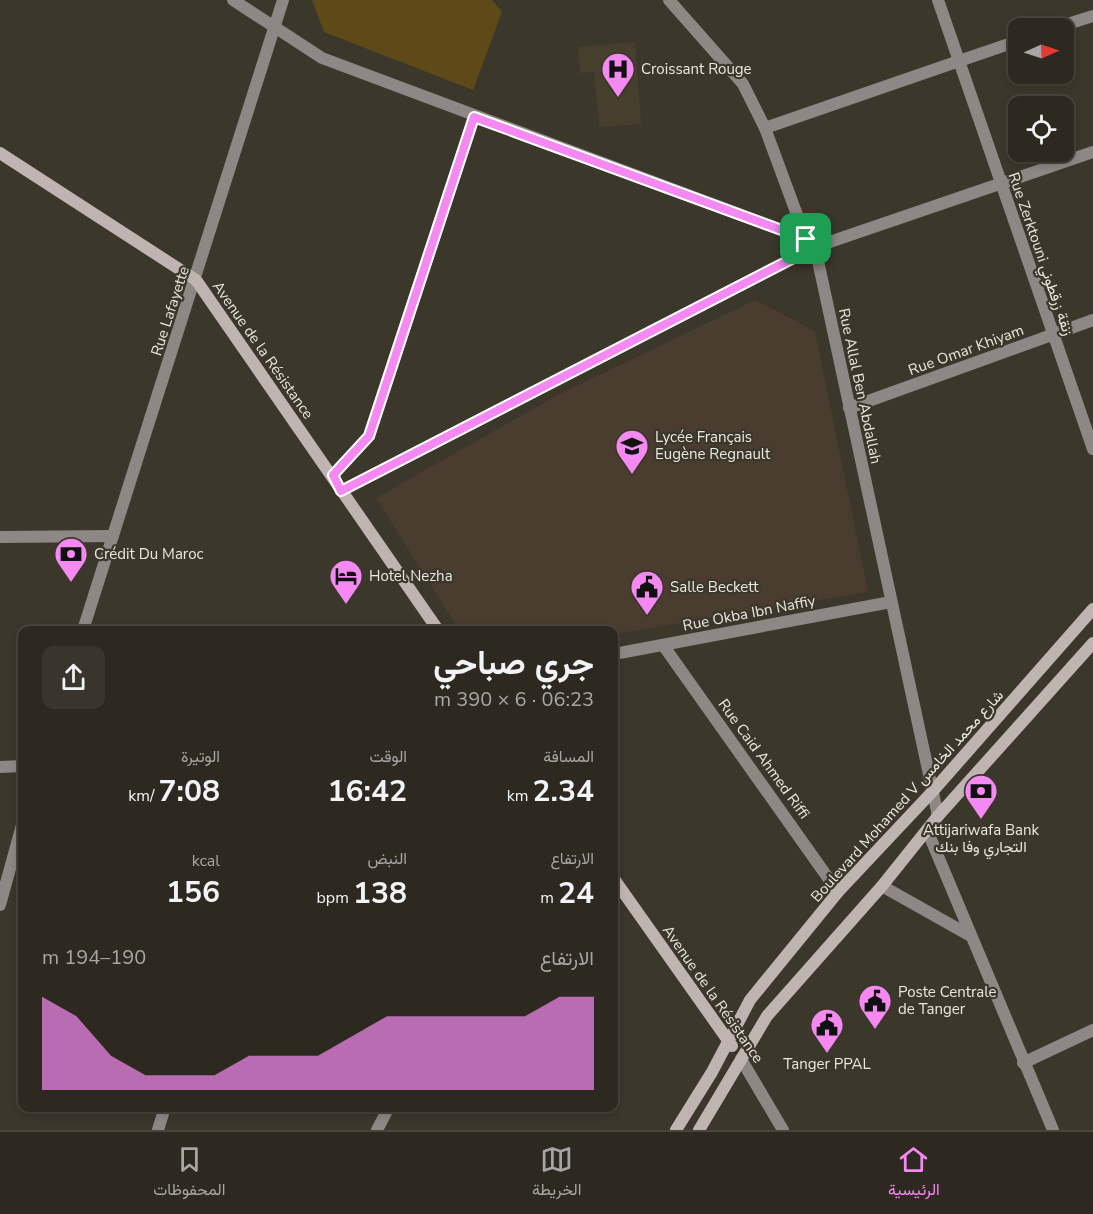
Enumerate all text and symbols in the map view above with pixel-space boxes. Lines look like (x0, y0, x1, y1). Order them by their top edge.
north arrow (1008, 18, 1074, 84)
map controls (1008, 18, 1074, 162)
hospital icon: Croissant Rouge (600, 51, 636, 98)
place label: Croissant Rouge (641, 59, 752, 79)
button: locate (1008, 96, 1074, 162)
street label: Rue Zerktouni زنقة زرقطوني (1001, 170, 1078, 339)
pin (780, 213, 831, 264)
icon: arrive (789, 222, 822, 255)
street label: Rue Lafayette (146, 264, 194, 358)
street label: Avenue de la Résistance (208, 277, 318, 423)
street label: Rue Allal Ben Abdallah (834, 306, 886, 466)
street label: Rue Omar Khiyam (905, 320, 1027, 380)
place label: Lycée Français Eugène Regnault (655, 427, 771, 464)
school or university icon: Lycée Français Eugène Regnault (614, 428, 650, 475)
bank icon: Crédit Du Maroc (53, 536, 89, 583)
place label: Crédit Du Maroc (94, 544, 203, 564)
hotel icon: Hotel Nezha (328, 558, 364, 605)
place label: Hotel Nezha (369, 566, 453, 586)
public building icon: Salle Beckett (629, 569, 665, 616)
place label: Salle Beckett (670, 577, 759, 597)
street label: Rue Okba Ibn Naffiy (681, 590, 817, 636)
text: جري صباحي (433, 641, 594, 686)
button: share (42, 646, 105, 709)
text: 06:23 · 6 × 390 m (434, 686, 594, 713)
street label: Boulevard Mohamed V شارع محمد الخامس (806, 686, 1009, 907)
street label: Rue Caid Ahmed Riffi (714, 695, 814, 823)
text: الوتيرة (181, 746, 220, 768)
text: الوقت (369, 746, 407, 768)
text: المسافة (543, 746, 594, 768)
text: 7:08 (159, 771, 220, 812)
text: 16:42 (328, 771, 407, 812)
text: 2.34 (533, 771, 594, 812)
bank icon: Attijariwafa Bank التجاري وفا بنك (963, 773, 999, 820)
text: /km (128, 785, 159, 807)
text: km (507, 785, 533, 807)
place label: Attijariwafa Bank التجاري وفا بنك (923, 820, 1040, 860)
text: النبض (367, 848, 407, 870)
text: الارتفاع (551, 848, 594, 870)
text: kcal (192, 850, 220, 872)
text: 156 (166, 872, 220, 913)
text: 138 (353, 873, 407, 914)
text: 24 (558, 873, 594, 914)
text: bpm (317, 887, 353, 909)
text: m (540, 887, 558, 909)
street label: Avenue de la Résistance (658, 921, 768, 1067)
text: 190–194 m (42, 944, 146, 971)
text: الارتفاع (540, 945, 594, 972)
place label: Poste Centrale de Tanger (898, 982, 997, 1019)
public building icon: Poste Centrale de Tanger (857, 983, 893, 1030)
public building icon: Tanger PPAL (809, 1007, 845, 1054)
place label: Tanger PPAL (783, 1054, 871, 1074)
tab: المحفوظات (153, 1143, 225, 1204)
tab: الخريطة (532, 1143, 581, 1204)
tab: الرئيسية (888, 1143, 940, 1204)

